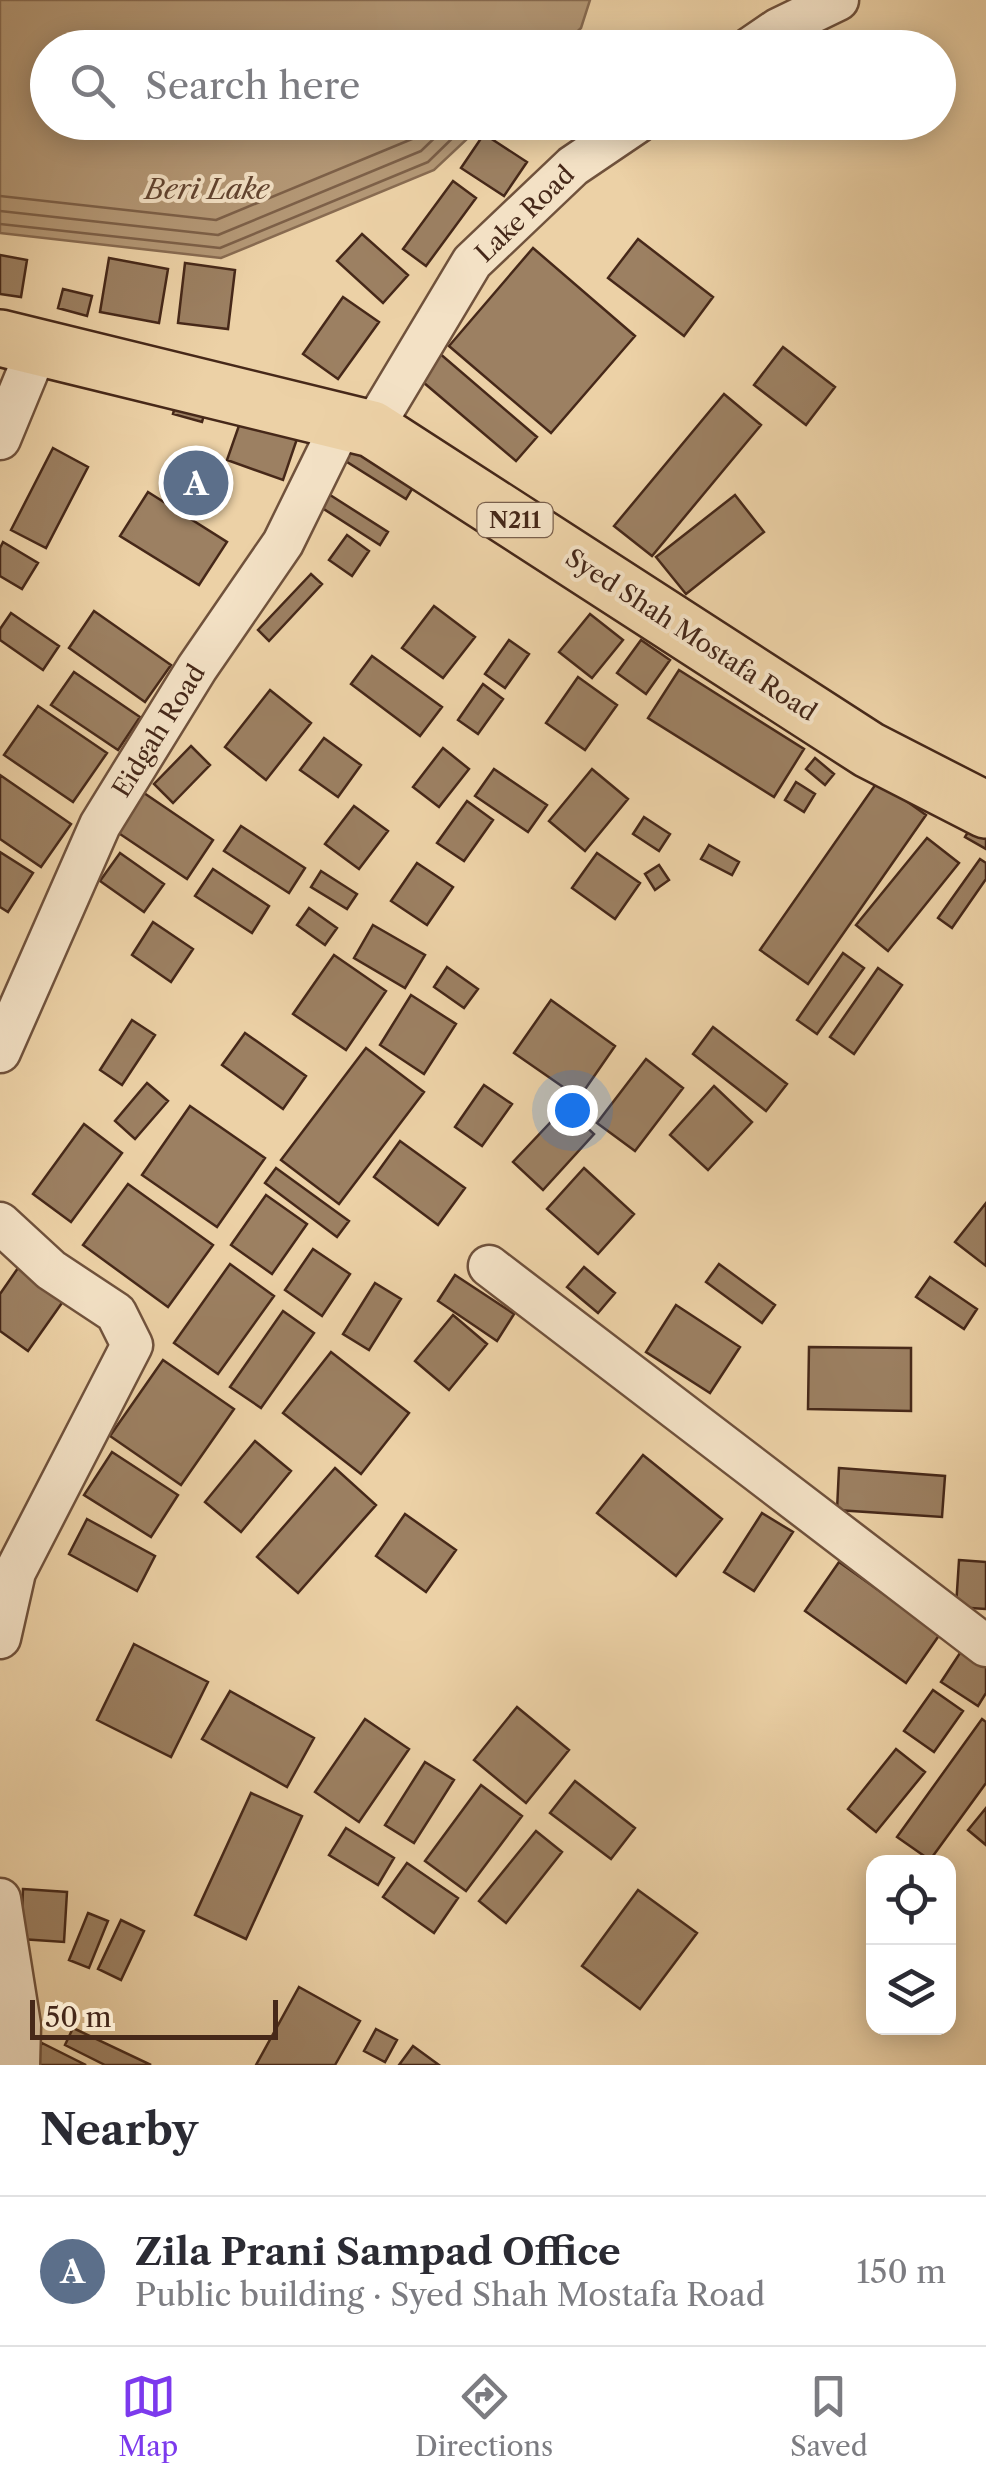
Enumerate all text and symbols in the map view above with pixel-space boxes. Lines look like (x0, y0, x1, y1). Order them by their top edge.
search box (30, 30, 956, 140)
icon: search (65, 58, 120, 113)
text: Search here (145, 62, 360, 109)
street label: Lake Road (469, 159, 581, 269)
water label: Beri Lake (143, 172, 271, 206)
pin: A (164, 446, 228, 520)
road number: N211 (478, 503, 552, 537)
street label: Syed Shah Mostafa Road (560, 542, 822, 728)
street label: Eidgah Road (106, 659, 212, 803)
your location (547, 1085, 598, 1136)
map controls (866, 1855, 956, 2035)
button: locate (866, 1855, 956, 1945)
button: layers (866, 1945, 956, 2035)
scale bar (30, 1995, 278, 2040)
text: 50 m (45, 2000, 112, 2034)
text: Nearby (40, 2104, 198, 2156)
text: Zila Prani Sampad Office (135, 2228, 621, 2275)
text: A (60, 2252, 85, 2291)
text: 150 m (857, 2252, 946, 2291)
text: Public building · Syed Shah Mostafa Road (135, 2275, 765, 2314)
tab: Map (118, 2369, 178, 2463)
tab: Directions (415, 2369, 553, 2463)
tab: Saved (790, 2369, 868, 2463)

